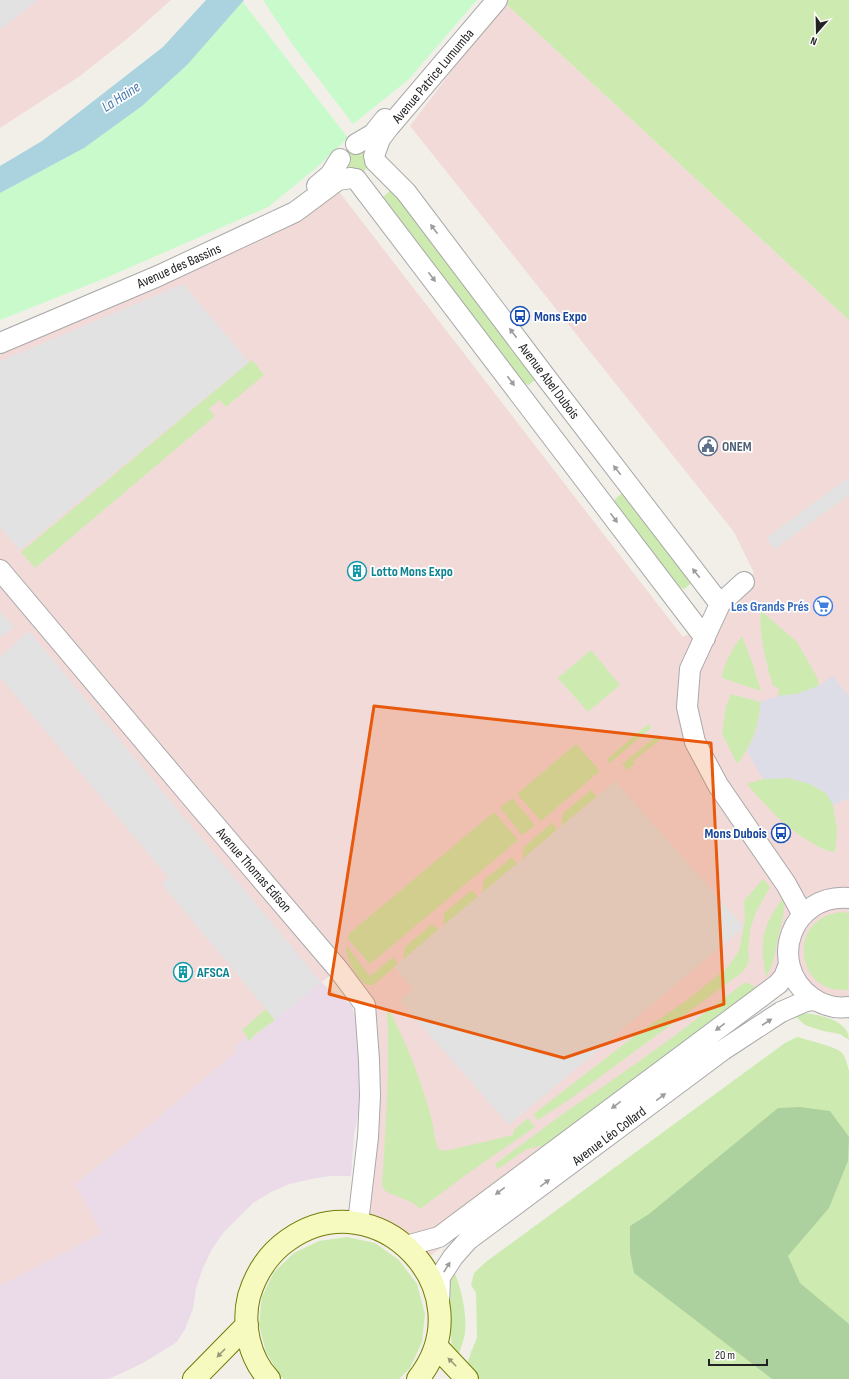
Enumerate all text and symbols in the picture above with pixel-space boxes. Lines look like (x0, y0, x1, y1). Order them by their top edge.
north arrow (797, 12, 837, 52)
street label: Avenue Patrice Lumumba (388, 25, 477, 127)
text: N (809, 34, 819, 48)
water label: La Haine (98, 77, 144, 116)
one-way arrow (430, 224, 439, 235)
street label: Avenue des Bassins (133, 240, 224, 293)
one-way arrow (428, 272, 436, 283)
bus stop icon: Mons Expo (509, 305, 531, 327)
place label: Mons Expo (534, 308, 587, 325)
one-way arrow (509, 328, 517, 338)
street label: Avenue Abel Dubois (514, 339, 583, 422)
one-way arrow (506, 376, 515, 387)
public building icon: ONEM (697, 435, 719, 457)
place label: ONEM (722, 438, 752, 455)
one-way arrow (613, 464, 621, 475)
one-way arrow (610, 513, 619, 524)
building icon: Lotto Mons Expo (346, 560, 368, 582)
place label: Lotto Mons Expo (371, 563, 453, 580)
one-way arrow (692, 567, 701, 578)
supermarket icon: Les Grands Prés (812, 595, 834, 617)
place label: Les Grands Prés (731, 598, 809, 615)
bus stop icon: Mons Dubois (770, 822, 792, 844)
street label: Avenue Thomas Edison (212, 824, 295, 916)
place label: Mons Dubois (704, 825, 767, 842)
building icon: AFSCA (172, 961, 194, 983)
place label: AFSCA (196, 964, 230, 981)
one-way arrow (761, 1018, 772, 1026)
one-way arrow (715, 1023, 725, 1031)
one-way arrow (655, 1093, 666, 1101)
one-way arrow (610, 1101, 621, 1109)
street label: Avenue Léo Collard (568, 1103, 649, 1170)
one-way arrow (540, 1179, 551, 1187)
one-way arrow (495, 1187, 506, 1195)
one-way arrow (443, 1261, 451, 1272)
scale bar (709, 1341, 767, 1367)
one-way arrow (217, 1348, 226, 1357)
text: 20 m (715, 1348, 735, 1363)
one-way arrow (447, 1357, 457, 1367)

